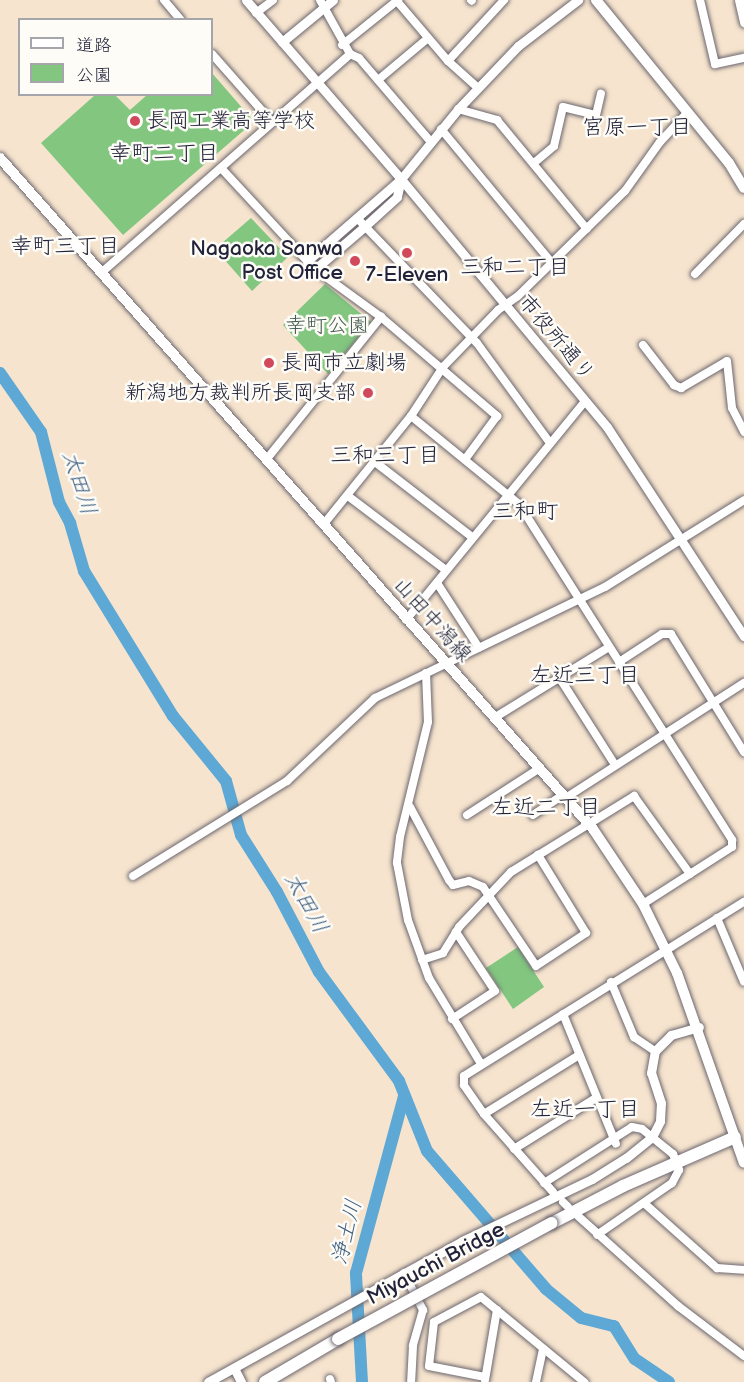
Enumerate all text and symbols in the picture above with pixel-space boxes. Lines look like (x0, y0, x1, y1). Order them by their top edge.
legend (18, 18, 213, 96)
text: 道路 (76, 35, 112, 56)
text: 公園 (76, 65, 112, 86)
place label: 長岡工業高等学校 (147, 108, 315, 134)
marker: 長岡工業高等学校 (128, 114, 142, 128)
district label: 宮原一丁目 (582, 115, 692, 141)
district label: 幸町二丁目 (109, 141, 219, 167)
district label: 幸町三丁目 (10, 234, 120, 260)
place label: Nagaoka Sanwa Post Office (190, 236, 343, 286)
marker: 7-Eleven (400, 246, 414, 260)
marker: Nagaoka Sanwa Post Office (348, 254, 362, 268)
district label: 三和二丁目 (460, 255, 570, 281)
place label: 7-Eleven (366, 262, 448, 288)
street label: 市役所通り (513, 290, 599, 386)
park label: 幸町公園 (285, 313, 369, 339)
place label: 長岡市立劇場 (281, 350, 407, 376)
marker: 長岡市立劇場 (262, 356, 276, 370)
place label: 新潟地方裁判所長岡支部 (125, 380, 356, 406)
marker: 新潟地方裁判所長岡支部 (361, 386, 375, 400)
district label: 三和三丁目 (330, 443, 440, 469)
water label: 太田川 (56, 448, 102, 518)
district label: 三和町 (492, 499, 558, 525)
street label: 山田中潟線 (388, 573, 476, 667)
district label: 左近三丁目 (530, 663, 640, 689)
district label: 左近二丁目 (491, 795, 601, 821)
water label: 太田川 (278, 868, 334, 938)
district label: 左近一丁目 (530, 1097, 640, 1123)
water label: 浄土川 (326, 1197, 368, 1267)
street label: Miyauchi Bridge (363, 1217, 509, 1311)

